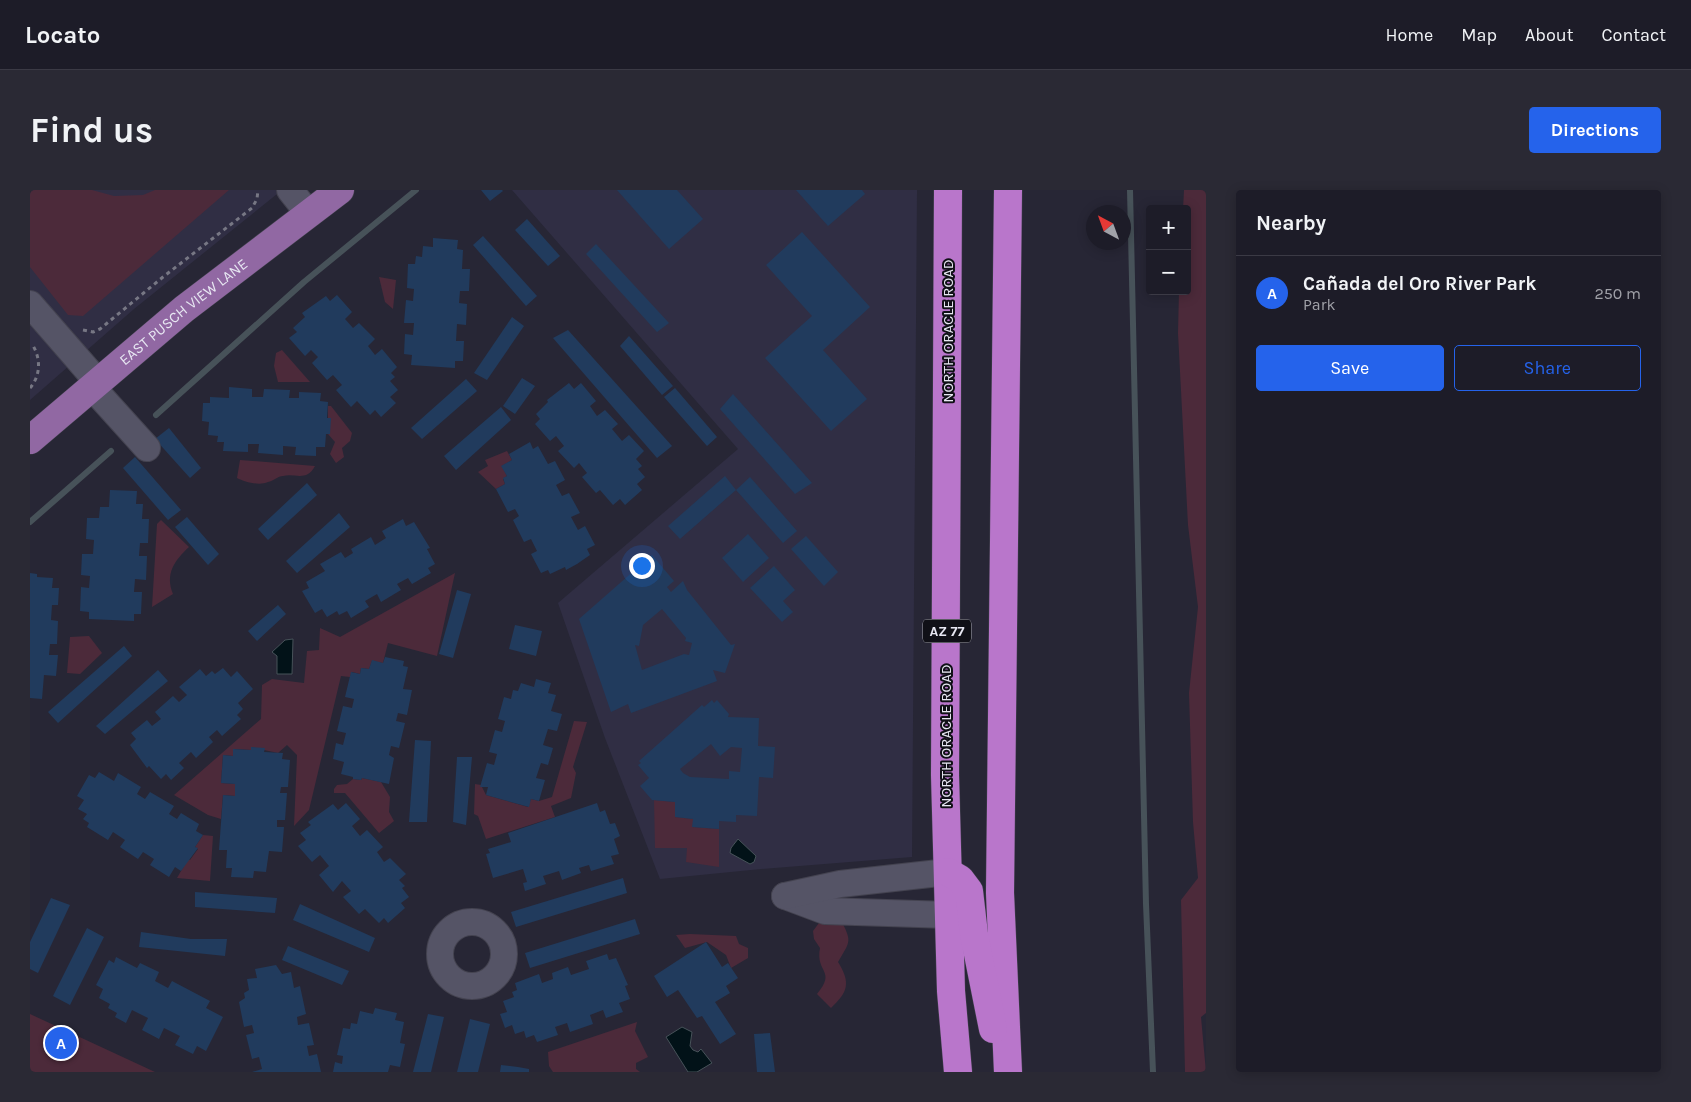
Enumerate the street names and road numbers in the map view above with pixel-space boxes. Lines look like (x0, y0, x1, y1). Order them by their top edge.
street label: EAST PUSCH VIEW LANE (116, 255, 251, 369)
street label: NORTH ORACLE ROAD (939, 259, 957, 403)
road number: AZ 77 (923, 620, 971, 642)
street label: NORTH ORACLE ROAD (937, 664, 955, 808)

